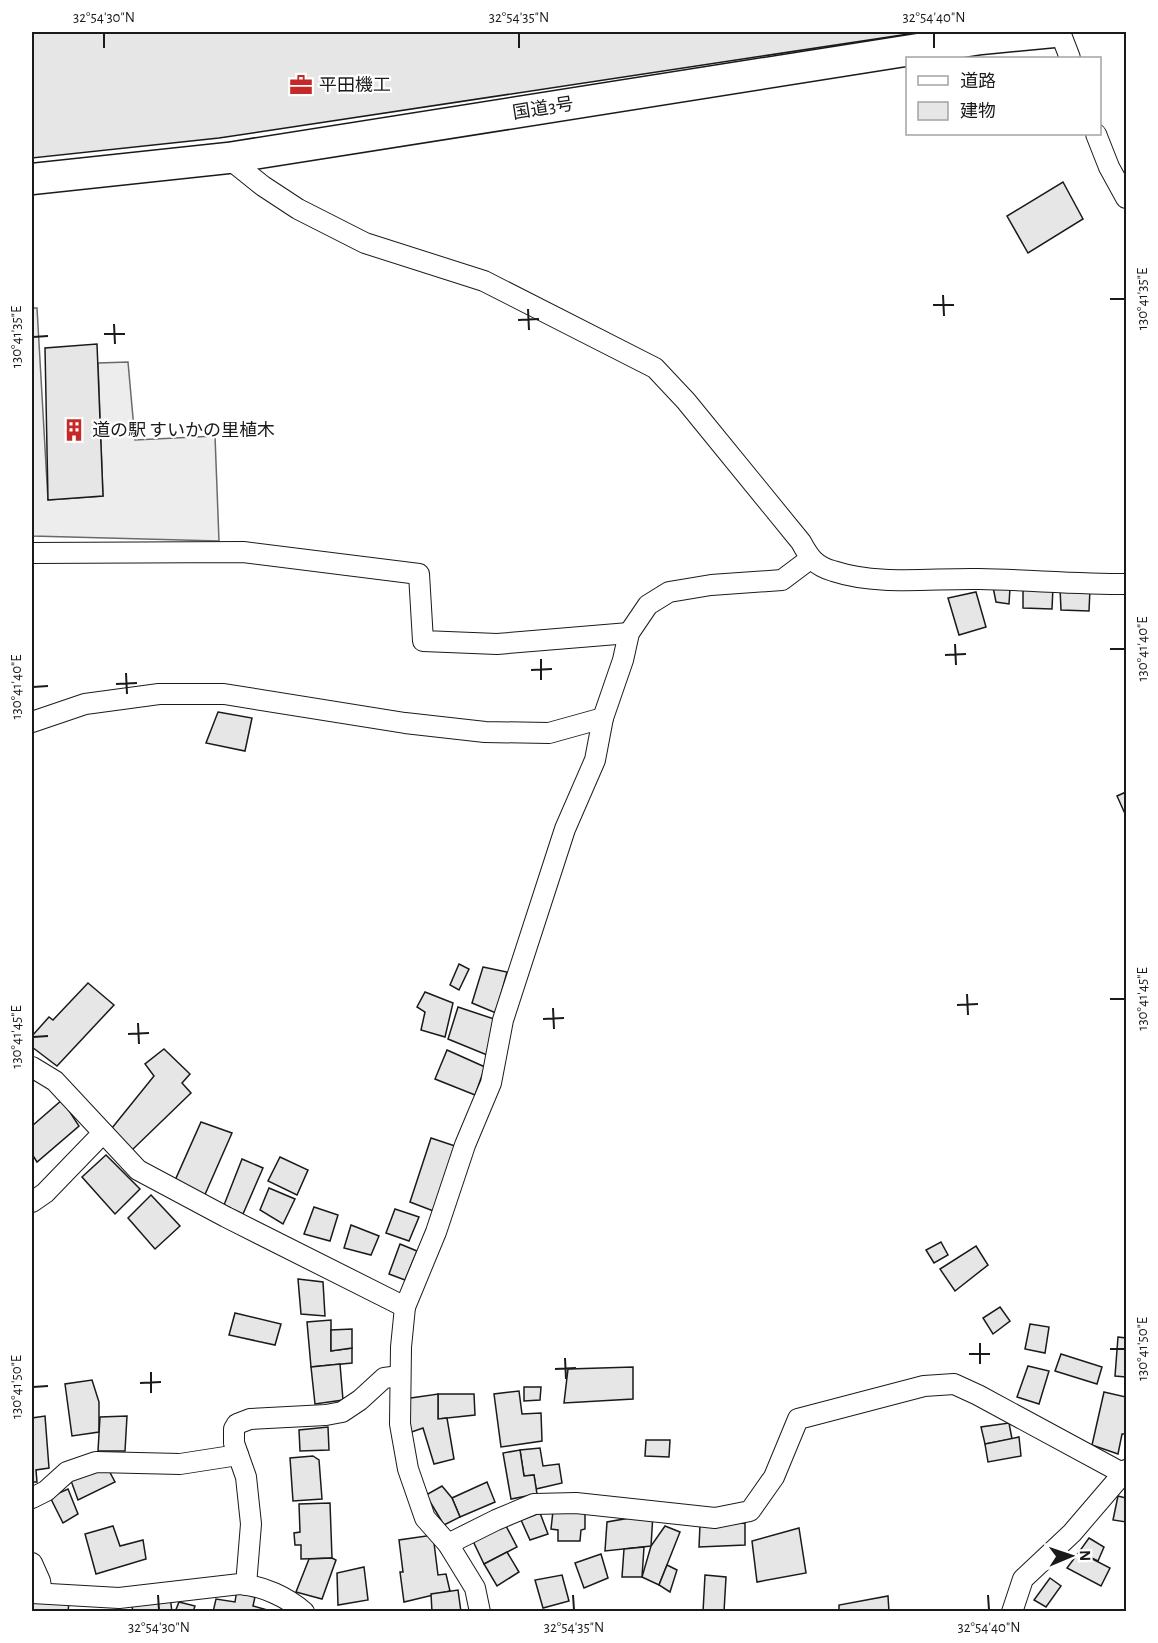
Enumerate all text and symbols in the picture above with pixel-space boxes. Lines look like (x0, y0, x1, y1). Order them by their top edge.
text: 32°54'30"N (73, 10, 135, 25)
text: 32°54'35"N (489, 10, 549, 25)
text: 32°54'40"N (903, 10, 965, 25)
legend (906, 57, 1101, 135)
text: 道路 (960, 71, 996, 91)
office icon: 平田機工 (288, 72, 314, 98)
place label: 平田機工 (319, 75, 391, 95)
street label: 国道3号 (511, 93, 575, 123)
text: 建物 (960, 101, 996, 121)
text: 130°41'35"E (1135, 268, 1150, 330)
text: 130°41'35"E (9, 306, 24, 368)
building icon: 道の駅 すいかの里植木 (61, 417, 87, 443)
place label: 道の駅 すいかの里植木 (92, 420, 275, 440)
text: 130°41'40"E (1135, 616, 1150, 682)
text: 130°41'40"E (9, 654, 24, 720)
text: 130°41'45"E (1135, 967, 1150, 1031)
text: 130°41'45"E (9, 1005, 24, 1069)
text: 130°41'50"E (1135, 1317, 1150, 1381)
text: 130°41'50"E (9, 1355, 24, 1419)
north arrow (1041, 1526, 1101, 1586)
text: N (1077, 1550, 1093, 1561)
text: 32°54'30"N (128, 1620, 190, 1635)
text: 32°54'35"N (544, 1620, 604, 1635)
text: 32°54'40"N (958, 1620, 1020, 1635)

